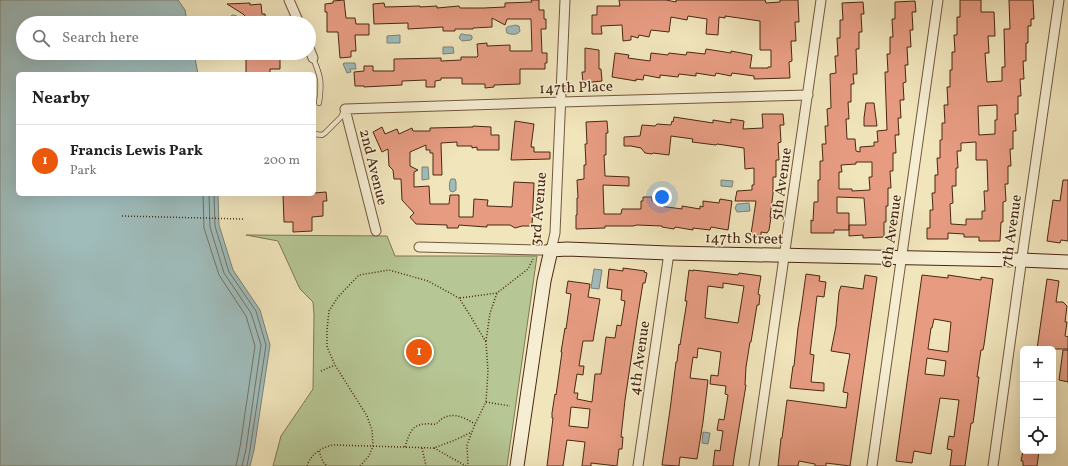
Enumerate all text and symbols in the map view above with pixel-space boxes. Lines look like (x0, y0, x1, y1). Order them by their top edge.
search box (16, 16, 316, 60)
icon: search (30, 27, 52, 49)
text: Search here (62, 28, 139, 49)
street label: 147th Place (539, 77, 613, 100)
text: Nearby (32, 87, 90, 110)
street label: 2nd Avenue (353, 127, 392, 208)
text: Francis Lewis Park (70, 141, 203, 162)
street label: 5th Avenue (767, 146, 798, 222)
text: 1 (42, 152, 48, 170)
text: 200 m (263, 152, 300, 170)
text: Park (70, 162, 97, 180)
street label: 3rd Avenue (526, 171, 553, 247)
your location (652, 187, 672, 207)
street label: 6th Avenue (877, 193, 908, 269)
street label: 7th Avenue (997, 193, 1028, 269)
street label: 147th Street (705, 228, 783, 251)
street label: 4th Avenue (625, 319, 656, 397)
pin: 1 (406, 337, 432, 367)
map controls (1020, 346, 1056, 454)
button: + (1020, 346, 1056, 382)
button: − (1020, 382, 1056, 418)
button: locate (1020, 418, 1056, 454)

